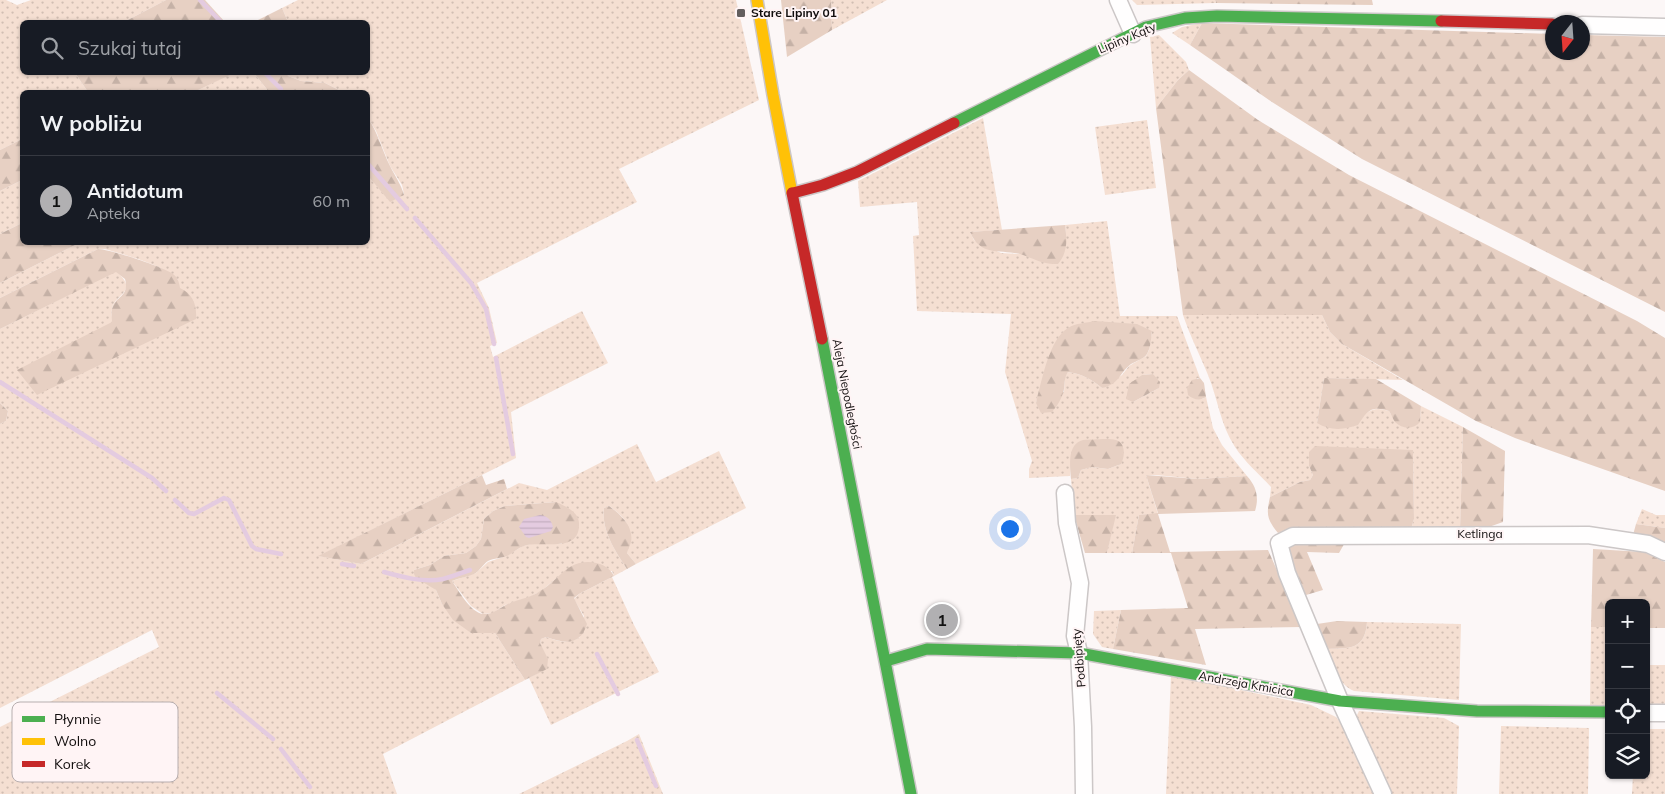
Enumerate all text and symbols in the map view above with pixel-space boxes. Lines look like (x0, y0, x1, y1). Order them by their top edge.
place label: Stare Lipiny 01 (751, 5, 837, 20)
marker: Stare Lipiny 01 (735, 7, 747, 19)
north arrow (1545, 15, 1590, 60)
street label: Lipiny Kąty (1096, 18, 1159, 56)
search box (20, 20, 370, 75)
icon: search (38, 34, 66, 62)
text: Szukaj tutaj (78, 36, 181, 60)
text: W pobliżu (40, 110, 142, 136)
text: Antidotum (87, 179, 183, 203)
text: 1 (51, 191, 61, 211)
text: 60 m (313, 191, 350, 211)
text: Apteka (87, 203, 140, 223)
street label: Aleja Niepodległości (829, 337, 866, 450)
your location (997, 516, 1023, 542)
street label: Ketlinga (1457, 526, 1503, 541)
map controls (1605, 599, 1650, 779)
button: + (1605, 599, 1650, 644)
pin: 1 (926, 601, 958, 639)
street label: Podbipięty (1068, 627, 1089, 688)
button: − (1605, 644, 1650, 689)
street label: Andrzeja Kmicica (1197, 668, 1295, 699)
button: locate (1605, 689, 1650, 734)
legend (12, 702, 178, 782)
text: Płynnie (54, 710, 101, 728)
text: Wolno (54, 732, 96, 750)
button: layers (1605, 734, 1650, 779)
text: Korek (54, 755, 91, 773)

